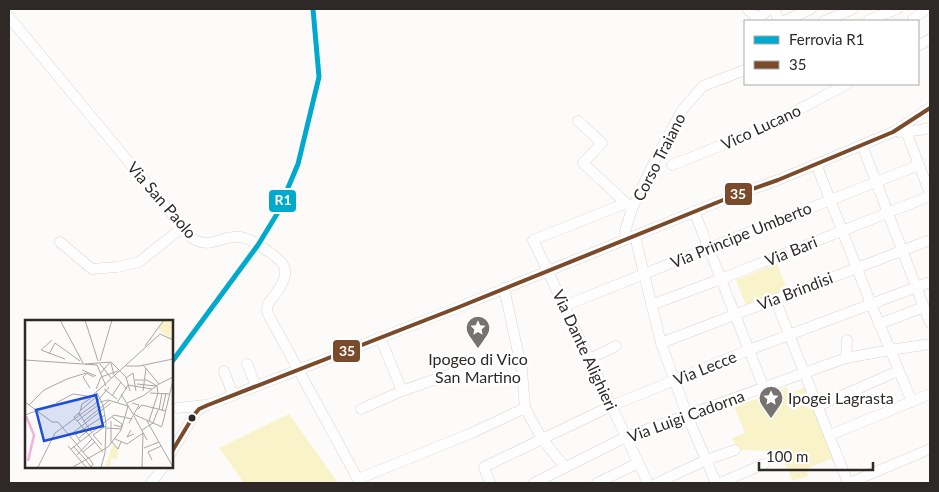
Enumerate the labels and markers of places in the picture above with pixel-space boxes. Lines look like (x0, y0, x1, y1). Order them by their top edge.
place icon: Ipogeo di Vico San Martino (465, 315, 491, 349)
place label: Ipogeo di Vico San Martino (428, 349, 528, 386)
place icon: Ipogei Lagrasta (758, 385, 784, 419)
place label: Ipogei Lagrasta (788, 388, 894, 407)
unlabelled marker (187, 413, 197, 423)

